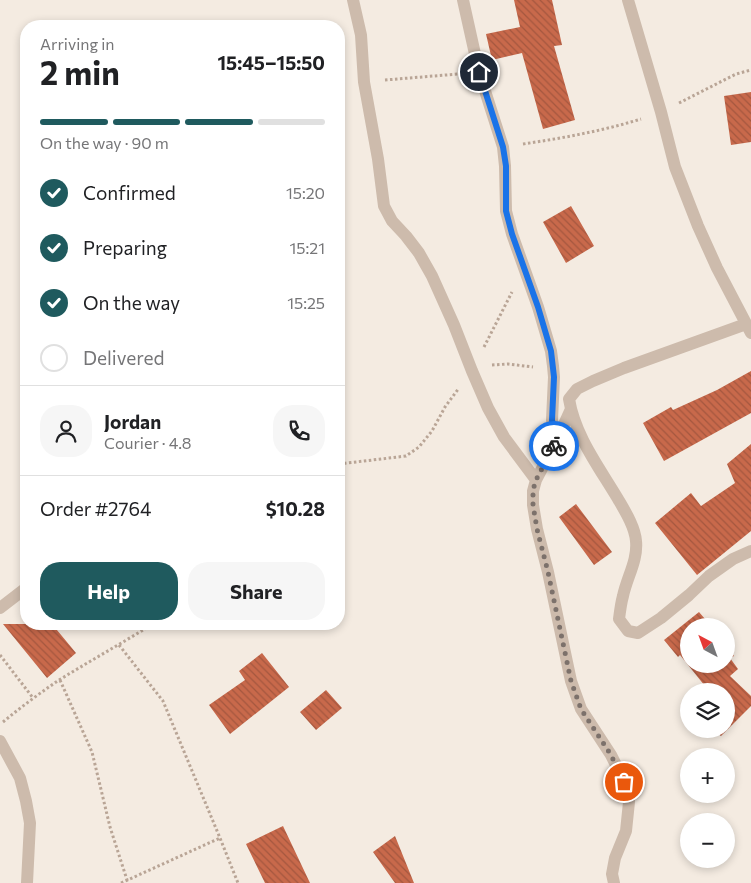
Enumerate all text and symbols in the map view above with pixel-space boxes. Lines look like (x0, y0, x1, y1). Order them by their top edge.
text: Arriving in (40, 34, 114, 53)
text: 15:45–15:50 (218, 51, 325, 74)
pin (458, 51, 500, 93)
text: 2 min (40, 52, 120, 92)
icon: home (465, 58, 493, 86)
text: On the way · 90 m (40, 133, 169, 152)
icon: check (40, 179, 68, 207)
text: Confirmed (83, 181, 176, 204)
text: 15:20 (286, 183, 325, 202)
icon: check (40, 234, 68, 262)
text: Preparing (83, 236, 167, 259)
text: 15:21 (289, 238, 325, 257)
icon: check (40, 289, 68, 317)
text: On the way (83, 291, 180, 314)
text: 15:25 (287, 293, 325, 312)
text: Delivered (83, 346, 164, 369)
button: person (40, 405, 92, 457)
button: phone (273, 405, 325, 457)
text: Jordan (104, 410, 161, 433)
courier (529, 421, 579, 471)
icon: bike (540, 432, 568, 460)
text: Courier · 4.8 (104, 433, 191, 452)
text: Order #2764 (40, 497, 151, 520)
text: $10.28 (266, 497, 325, 520)
button: Help (40, 562, 178, 620)
button: Share (188, 562, 325, 620)
north arrow (680, 618, 735, 672)
map controls (680, 618, 735, 868)
button: layers (680, 683, 735, 738)
button: + (680, 748, 735, 803)
pin (603, 761, 645, 803)
icon: bag (610, 768, 638, 796)
button: − (680, 813, 735, 868)

